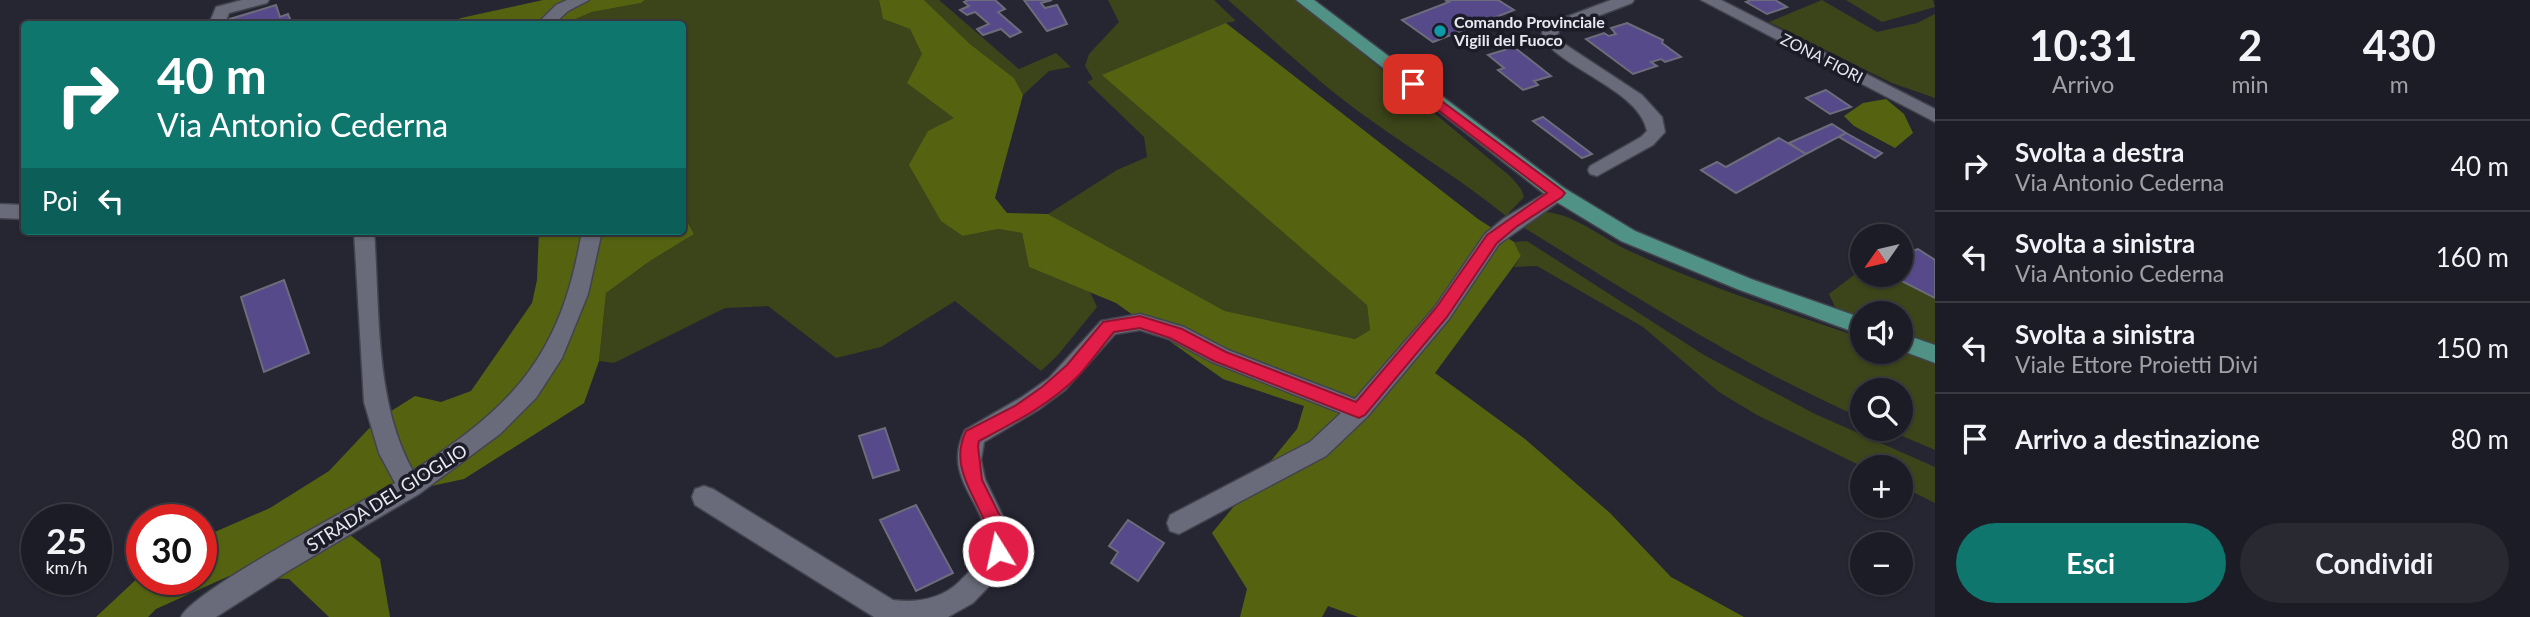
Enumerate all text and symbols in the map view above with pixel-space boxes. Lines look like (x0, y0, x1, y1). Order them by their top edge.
place label: Comando Provinciale Vigili del Fuoco (1453, 12, 1605, 49)
text: 10:31 (2029, 20, 2137, 70)
text: 2 (2238, 20, 2262, 70)
text: 430 (2363, 20, 2436, 70)
marker: Comando Provinciale Vigili del Fuoco (1432, 23, 1448, 39)
street label: ZONA FIORI (1778, 29, 1866, 86)
text: 40 m (157, 46, 267, 104)
icon: right (42, 49, 133, 140)
pin (1383, 54, 1443, 114)
icon: arrive (1394, 65, 1432, 103)
text: Arrivo (2052, 70, 2114, 98)
text: min (2231, 70, 2269, 98)
text: m (2390, 70, 2409, 98)
text: Via Antonio Cederna (157, 105, 448, 144)
text: Svolta a destra (2015, 136, 2185, 168)
icon: right (1956, 147, 1994, 185)
text: 40 m (2451, 150, 2509, 182)
text: Via Antonio Cederna (2015, 168, 2224, 196)
icon: left (92, 182, 130, 220)
text: Poi (42, 185, 78, 217)
north arrow (1850, 224, 1913, 287)
map controls (1850, 224, 1913, 595)
text: Svolta a sinistra (2015, 227, 2195, 259)
icon: left (1956, 238, 1994, 276)
text: 160 m (2436, 241, 2509, 273)
text: Via Antonio Cederna (2015, 259, 2224, 287)
button: sound (1850, 301, 1913, 364)
text: Svolta a sinistra (2015, 318, 2195, 350)
icon: left (1956, 329, 1994, 367)
text: 150 m (2436, 332, 2509, 364)
text: Viale Ettore Proietti Divi (2015, 350, 2258, 378)
button: search (1850, 378, 1913, 441)
icon: arrive (1956, 420, 1994, 458)
text: Arrivo a destinazione (2015, 423, 2260, 455)
text: 80 m (2451, 423, 2509, 455)
street label: STRADA DEL GIOGLIO (302, 439, 471, 556)
button: + (1850, 455, 1913, 518)
speed limit sign: 30 (126, 504, 217, 595)
position arrow (961, 514, 1035, 588)
text: 25 (46, 519, 87, 561)
button: Esci (1956, 523, 2226, 603)
button: Condividi (2240, 523, 2509, 603)
button: − (1850, 532, 1913, 595)
text: km/h (45, 556, 88, 578)

